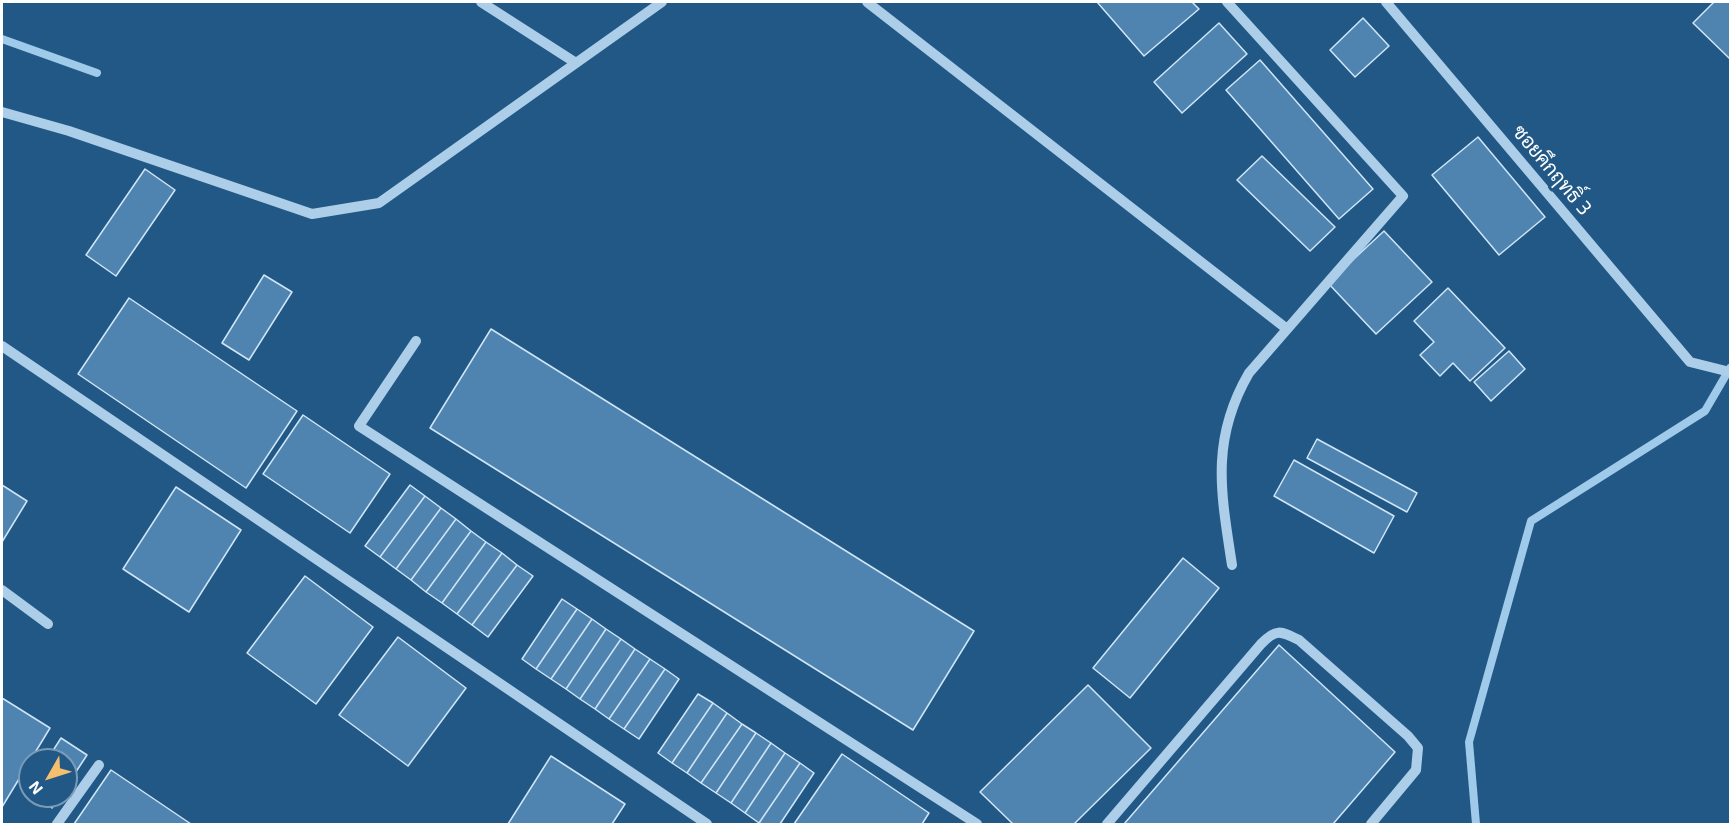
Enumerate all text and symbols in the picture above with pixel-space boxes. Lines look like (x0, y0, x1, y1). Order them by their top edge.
street label: ซอยคึกฤทธิ์ 3 (1507, 120, 1597, 220)
north arrow (18, 748, 78, 808)
text: N (24, 778, 46, 799)

